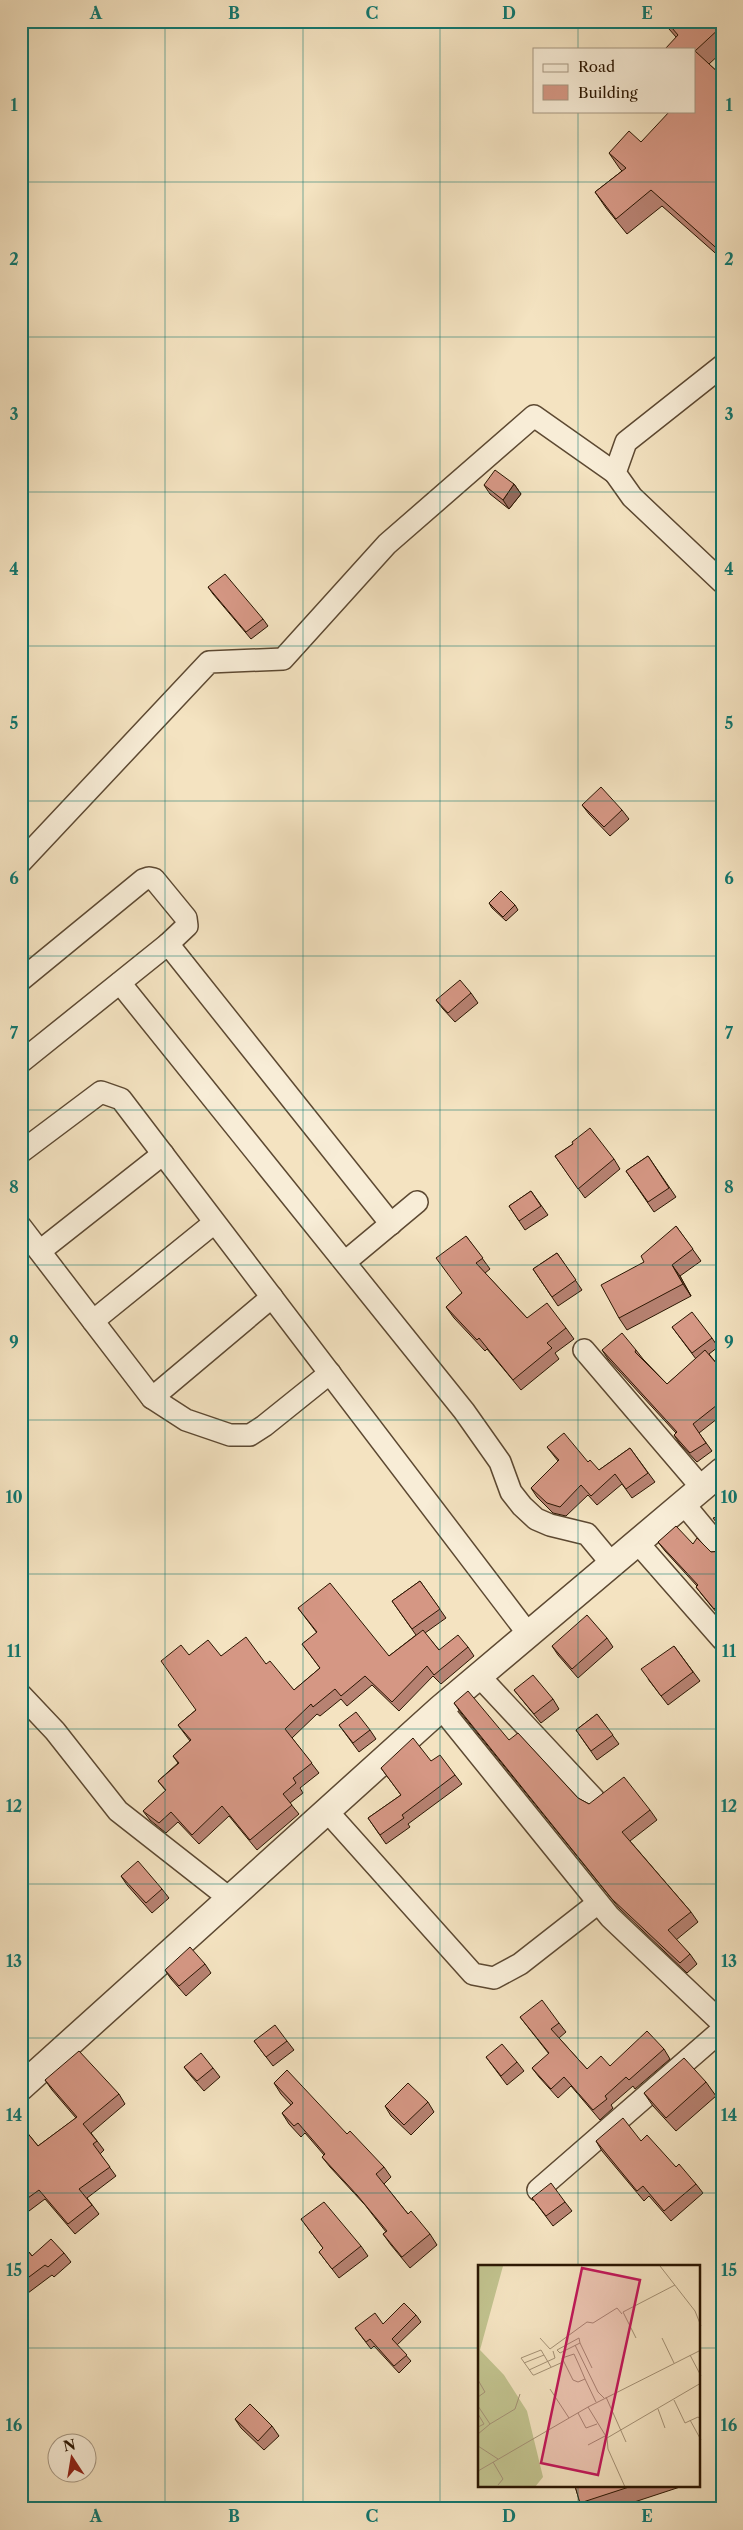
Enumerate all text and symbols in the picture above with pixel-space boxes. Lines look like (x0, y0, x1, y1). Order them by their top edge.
text: A (89, 3, 103, 23)
text: B (228, 3, 240, 23)
text: C (366, 3, 378, 23)
text: D (502, 3, 516, 23)
text: E (641, 3, 653, 23)
legend (533, 48, 696, 112)
text: Road (578, 57, 615, 76)
text: Building (578, 83, 638, 102)
text: 1 (10, 95, 18, 115)
text: 1 (725, 95, 733, 115)
text: 2 (9, 249, 19, 269)
text: 2 (724, 249, 734, 269)
text: 3 (9, 404, 19, 424)
text: 3 (724, 404, 734, 424)
text: 4 (9, 559, 19, 579)
text: 4 (724, 559, 734, 579)
text: 5 (10, 713, 19, 733)
text: 5 (725, 713, 734, 733)
text: 6 (9, 868, 19, 888)
text: 6 (724, 868, 734, 888)
text: 7 (10, 1023, 19, 1043)
text: 7 (725, 1023, 734, 1043)
text: 8 (9, 1177, 19, 1197)
text: 8 (724, 1177, 734, 1197)
text: 9 (9, 1332, 19, 1352)
text: 9 (724, 1332, 734, 1352)
text: 10 (5, 1487, 23, 1507)
text: 10 (720, 1487, 738, 1507)
text: 11 (7, 1641, 22, 1661)
text: 11 (722, 1641, 737, 1661)
text: 12 (6, 1796, 22, 1816)
text: 12 (721, 1796, 737, 1816)
text: 13 (6, 1951, 22, 1971)
text: 13 (721, 1951, 737, 1971)
text: 14 (6, 2105, 22, 2125)
text: 14 (721, 2105, 737, 2125)
text: 15 (6, 2260, 22, 2280)
text: 15 (721, 2260, 737, 2280)
inset map (478, 2265, 700, 2488)
text: 16 (6, 2415, 23, 2435)
text: 16 (721, 2415, 738, 2435)
north arrow (48, 2432, 98, 2482)
text: N (61, 2435, 77, 2455)
text: A (89, 2506, 103, 2526)
text: B (228, 2506, 240, 2526)
text: C (366, 2506, 378, 2526)
text: D (502, 2506, 516, 2526)
text: E (641, 2506, 653, 2526)

